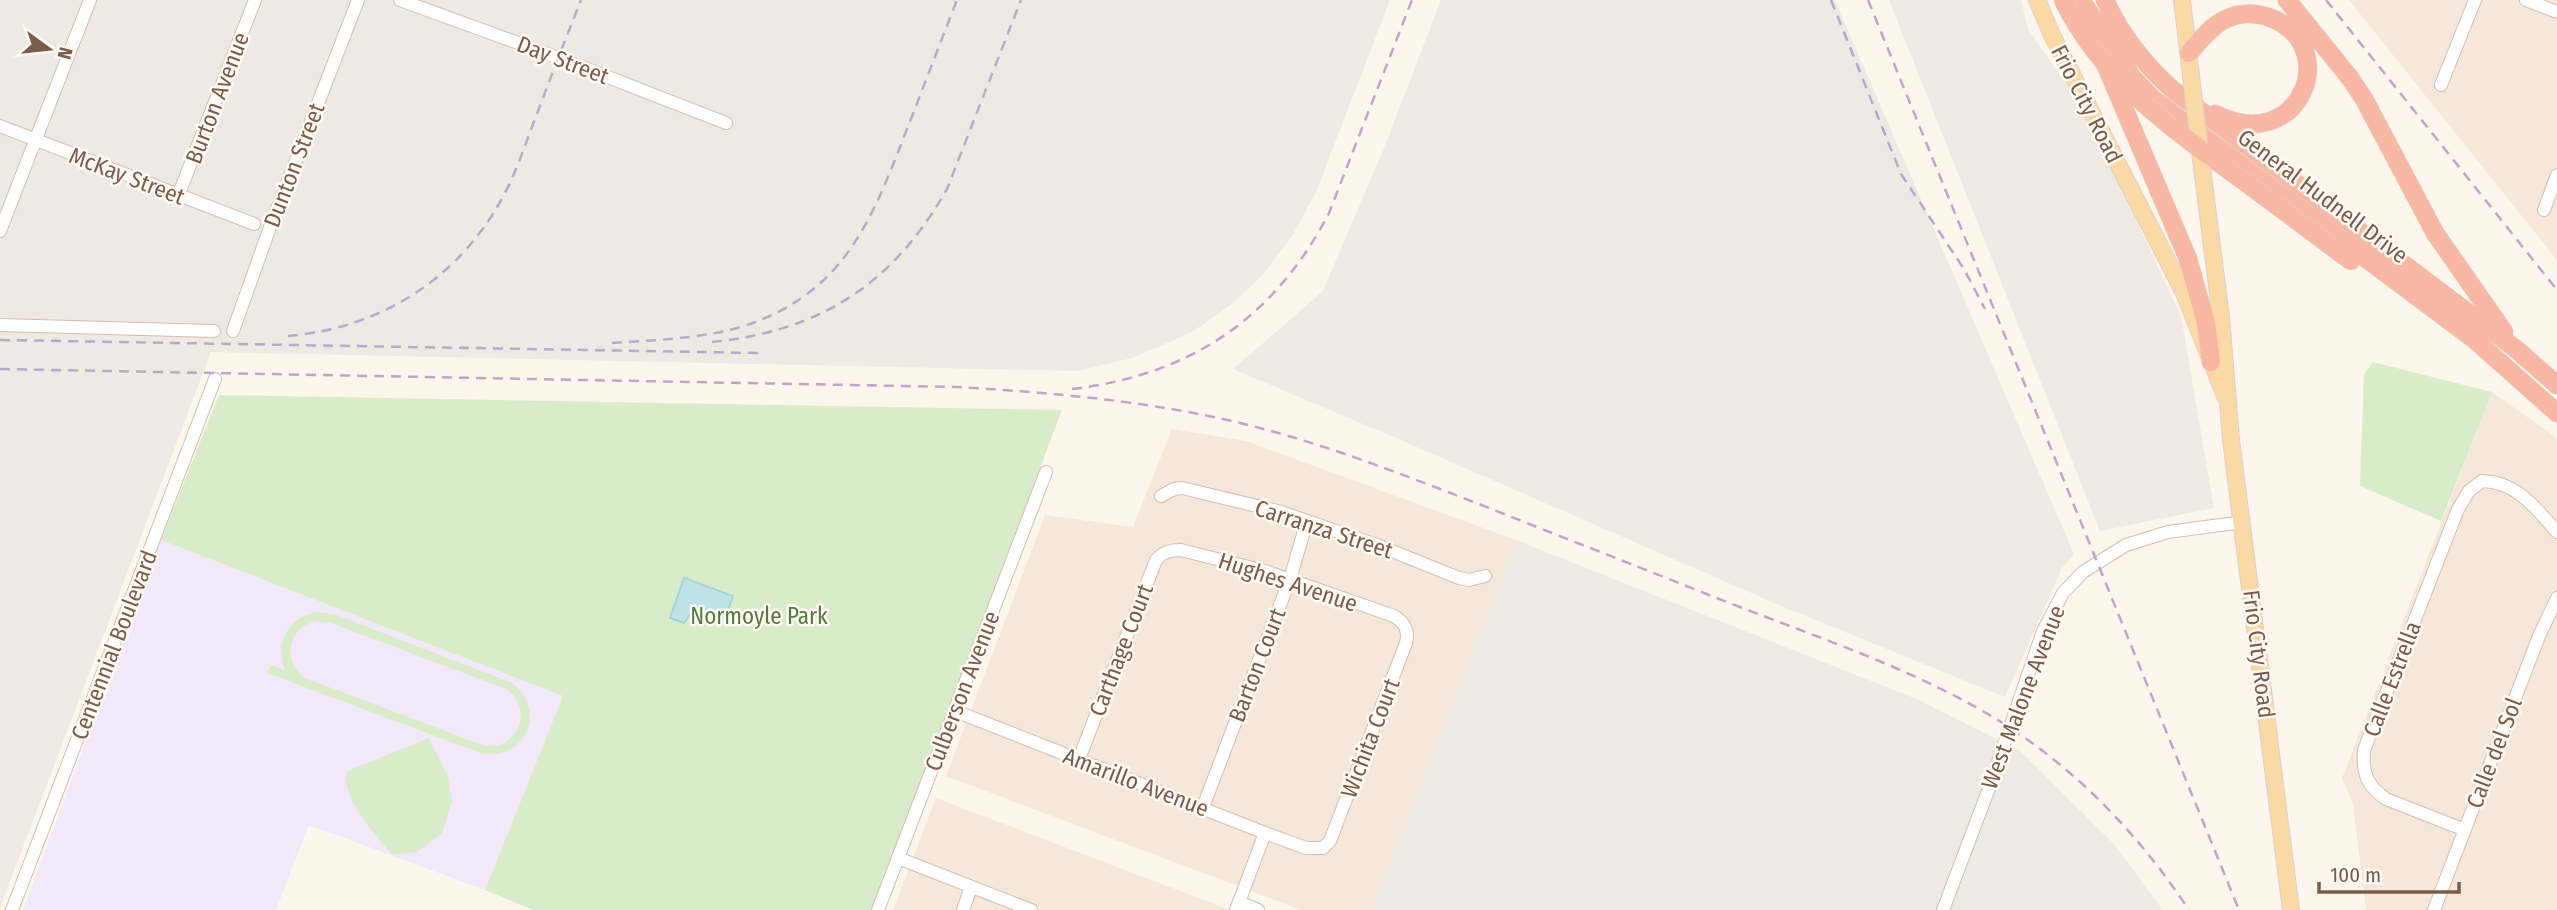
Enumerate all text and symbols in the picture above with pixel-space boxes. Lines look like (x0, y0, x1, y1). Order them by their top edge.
north arrow (14, 14, 84, 84)
street label: Burton Avenue (179, 28, 255, 168)
street label: Day Street (513, 30, 613, 90)
street label: Frio City Road (2045, 40, 2129, 168)
text: N (52, 45, 78, 62)
street label: Dunton Street (257, 98, 331, 231)
street label: General Hudnell Drive (2232, 123, 2414, 269)
street label: McKay Street (65, 141, 189, 211)
street label: Carranza Street (1251, 494, 1397, 565)
street label: Centennial Boulevard (65, 546, 163, 744)
street label: Hughes Avenue (1215, 546, 1361, 618)
street label: Carthage Court (1083, 579, 1159, 720)
street label: Frio City Road (2237, 588, 2281, 720)
street label: West Malone Avenue (1975, 601, 2071, 793)
park label: Normoyle Park (690, 602, 828, 630)
street label: Barton Court (1223, 604, 1292, 726)
street label: Culberson Avenue (919, 607, 1005, 775)
street label: Calle Estrella (2357, 617, 2427, 741)
street label: Wichita Court (1334, 674, 1406, 802)
street label: Calle del Sol (2460, 694, 2528, 812)
street label: Amarillo Avenue (1059, 741, 1213, 823)
scale bar (2319, 850, 2459, 894)
text: 100 m (2330, 862, 2381, 888)

